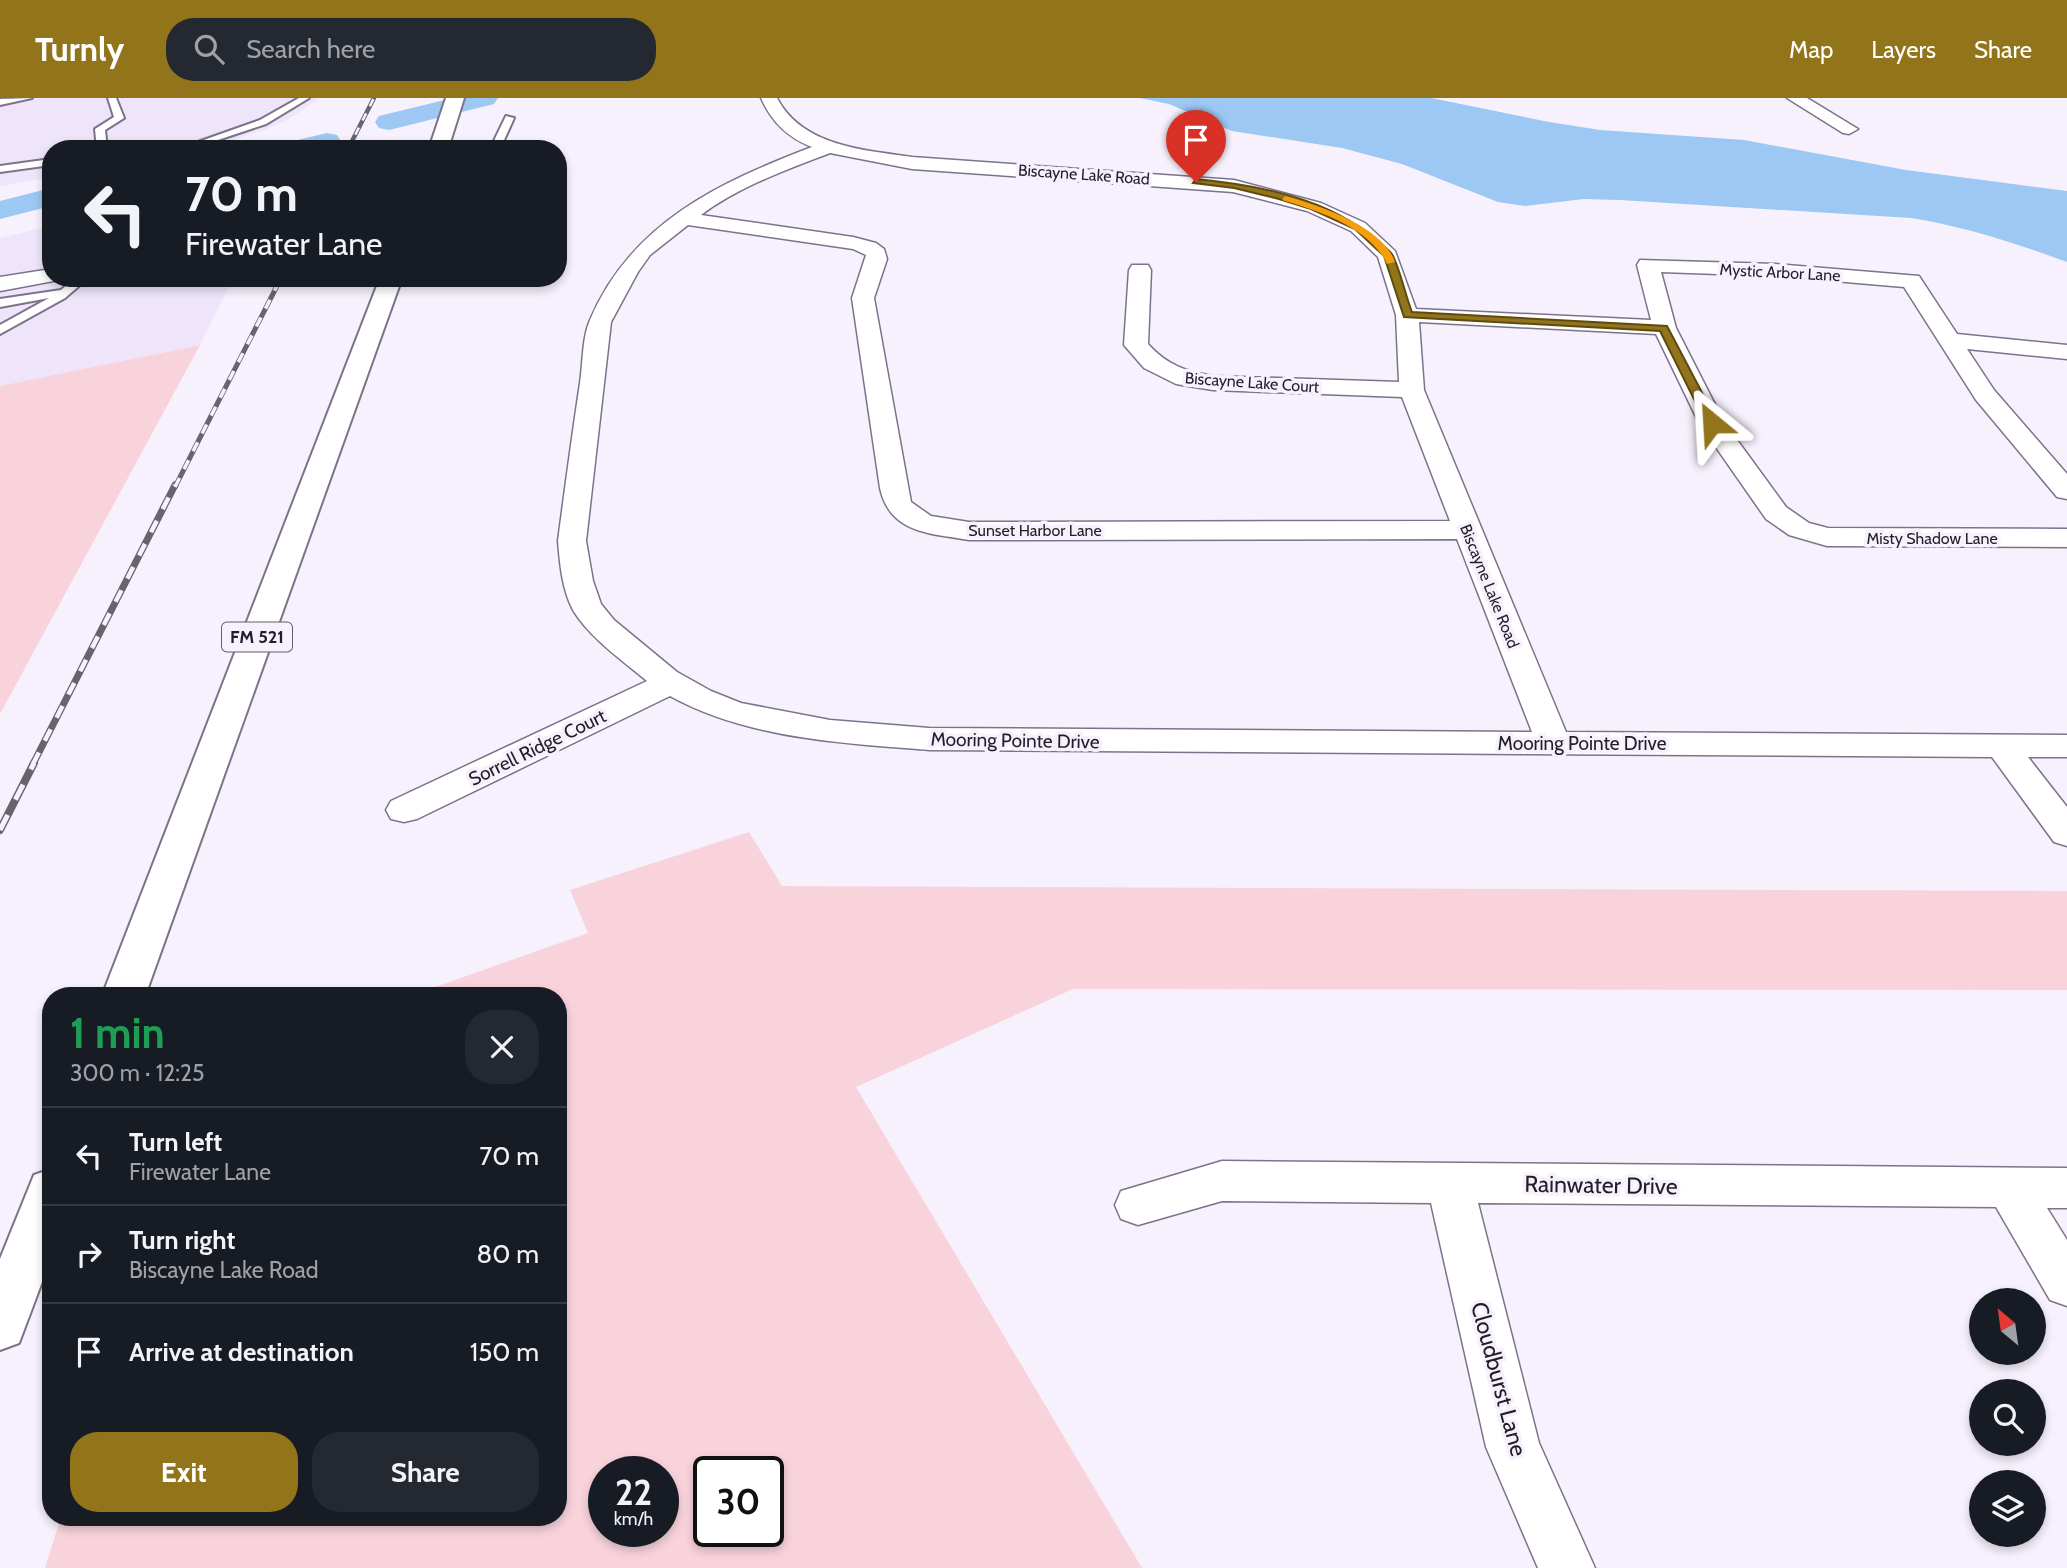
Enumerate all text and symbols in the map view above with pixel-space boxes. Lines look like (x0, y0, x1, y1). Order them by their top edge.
search box (166, 18, 656, 81)
text: Turnly (35, 29, 124, 69)
icon: search (190, 30, 228, 68)
text: Search here (246, 33, 375, 65)
text: Map (1789, 35, 1833, 64)
text: Layers (1871, 35, 1936, 64)
text: Share (1974, 35, 2032, 64)
pin (1166, 110, 1226, 182)
icon: arrive (1177, 121, 1215, 159)
street label: Biscayne Lake Road (1018, 160, 1150, 189)
text: 70 m (185, 164, 298, 223)
icon: left (70, 168, 161, 259)
text: Firewater Lane (185, 224, 383, 263)
street label: Mystic Arbor Lane (1719, 260, 1841, 285)
street label: Biscayne Lake Court (1184, 368, 1320, 397)
position arrow (1675, 386, 1749, 460)
street label: Sunset Harbor Lane (968, 521, 1102, 540)
street label: Biscayne Lake Road (1456, 521, 1523, 651)
street label: Misty Shadow Lane (1866, 529, 1998, 548)
road number: FM 521 (222, 622, 292, 652)
street label: Sorrell Ridge Court (465, 704, 610, 791)
street label: Mooring Pointe Drive (930, 728, 1100, 753)
street label: Mooring Pointe Drive (1497, 732, 1667, 755)
text: 1 min (70, 1007, 165, 1059)
button: close (465, 1010, 539, 1084)
text: 300 m · 12:25 (70, 1059, 205, 1087)
text: Turn left (129, 1126, 222, 1158)
icon: left (70, 1137, 108, 1175)
text: 70 m (479, 1140, 539, 1172)
text: Firewater Lane (129, 1158, 271, 1186)
street label: Rainwater Drive (1524, 1170, 1678, 1200)
text: Turn right (129, 1224, 235, 1256)
icon: right (70, 1235, 108, 1273)
text: 80 m (476, 1238, 539, 1270)
text: Biscayne Lake Road (129, 1256, 319, 1284)
north arrow (1969, 1288, 2046, 1365)
map controls (1969, 1288, 2046, 1547)
street label: Cloudburst Lane (1465, 1299, 1533, 1459)
icon: arrive (70, 1333, 108, 1371)
text: Arrive at destination (129, 1336, 354, 1368)
text: 150 m (470, 1336, 539, 1368)
button: search (1969, 1379, 2046, 1456)
button: Exit (70, 1432, 298, 1512)
button: Share (312, 1432, 539, 1512)
speed limit sign: 30 (693, 1456, 784, 1547)
button: layers (1969, 1470, 2046, 1547)
text: 22 (615, 1471, 652, 1514)
text: km/h (614, 1508, 653, 1530)

